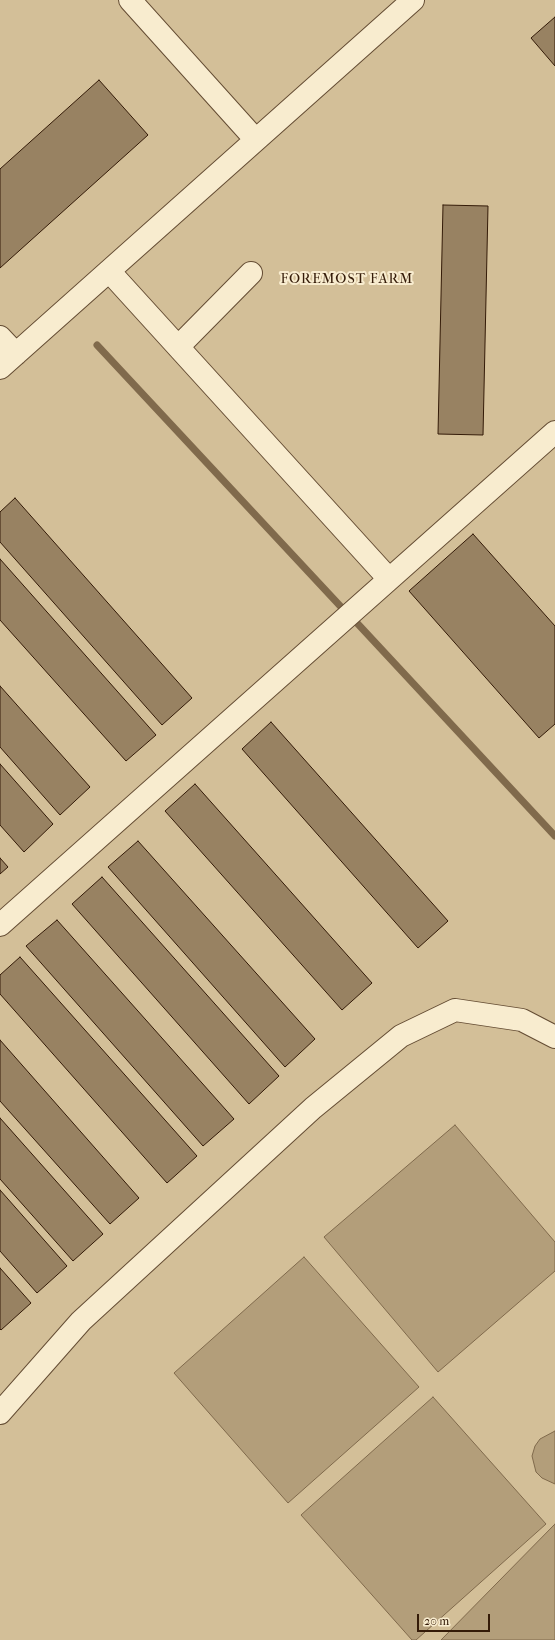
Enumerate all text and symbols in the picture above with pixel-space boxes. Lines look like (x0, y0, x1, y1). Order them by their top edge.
district label: FOREMOST FARM (281, 272, 413, 288)
scale bar (419, 1606, 492, 1632)
text: 20 m (424, 1614, 449, 1628)

